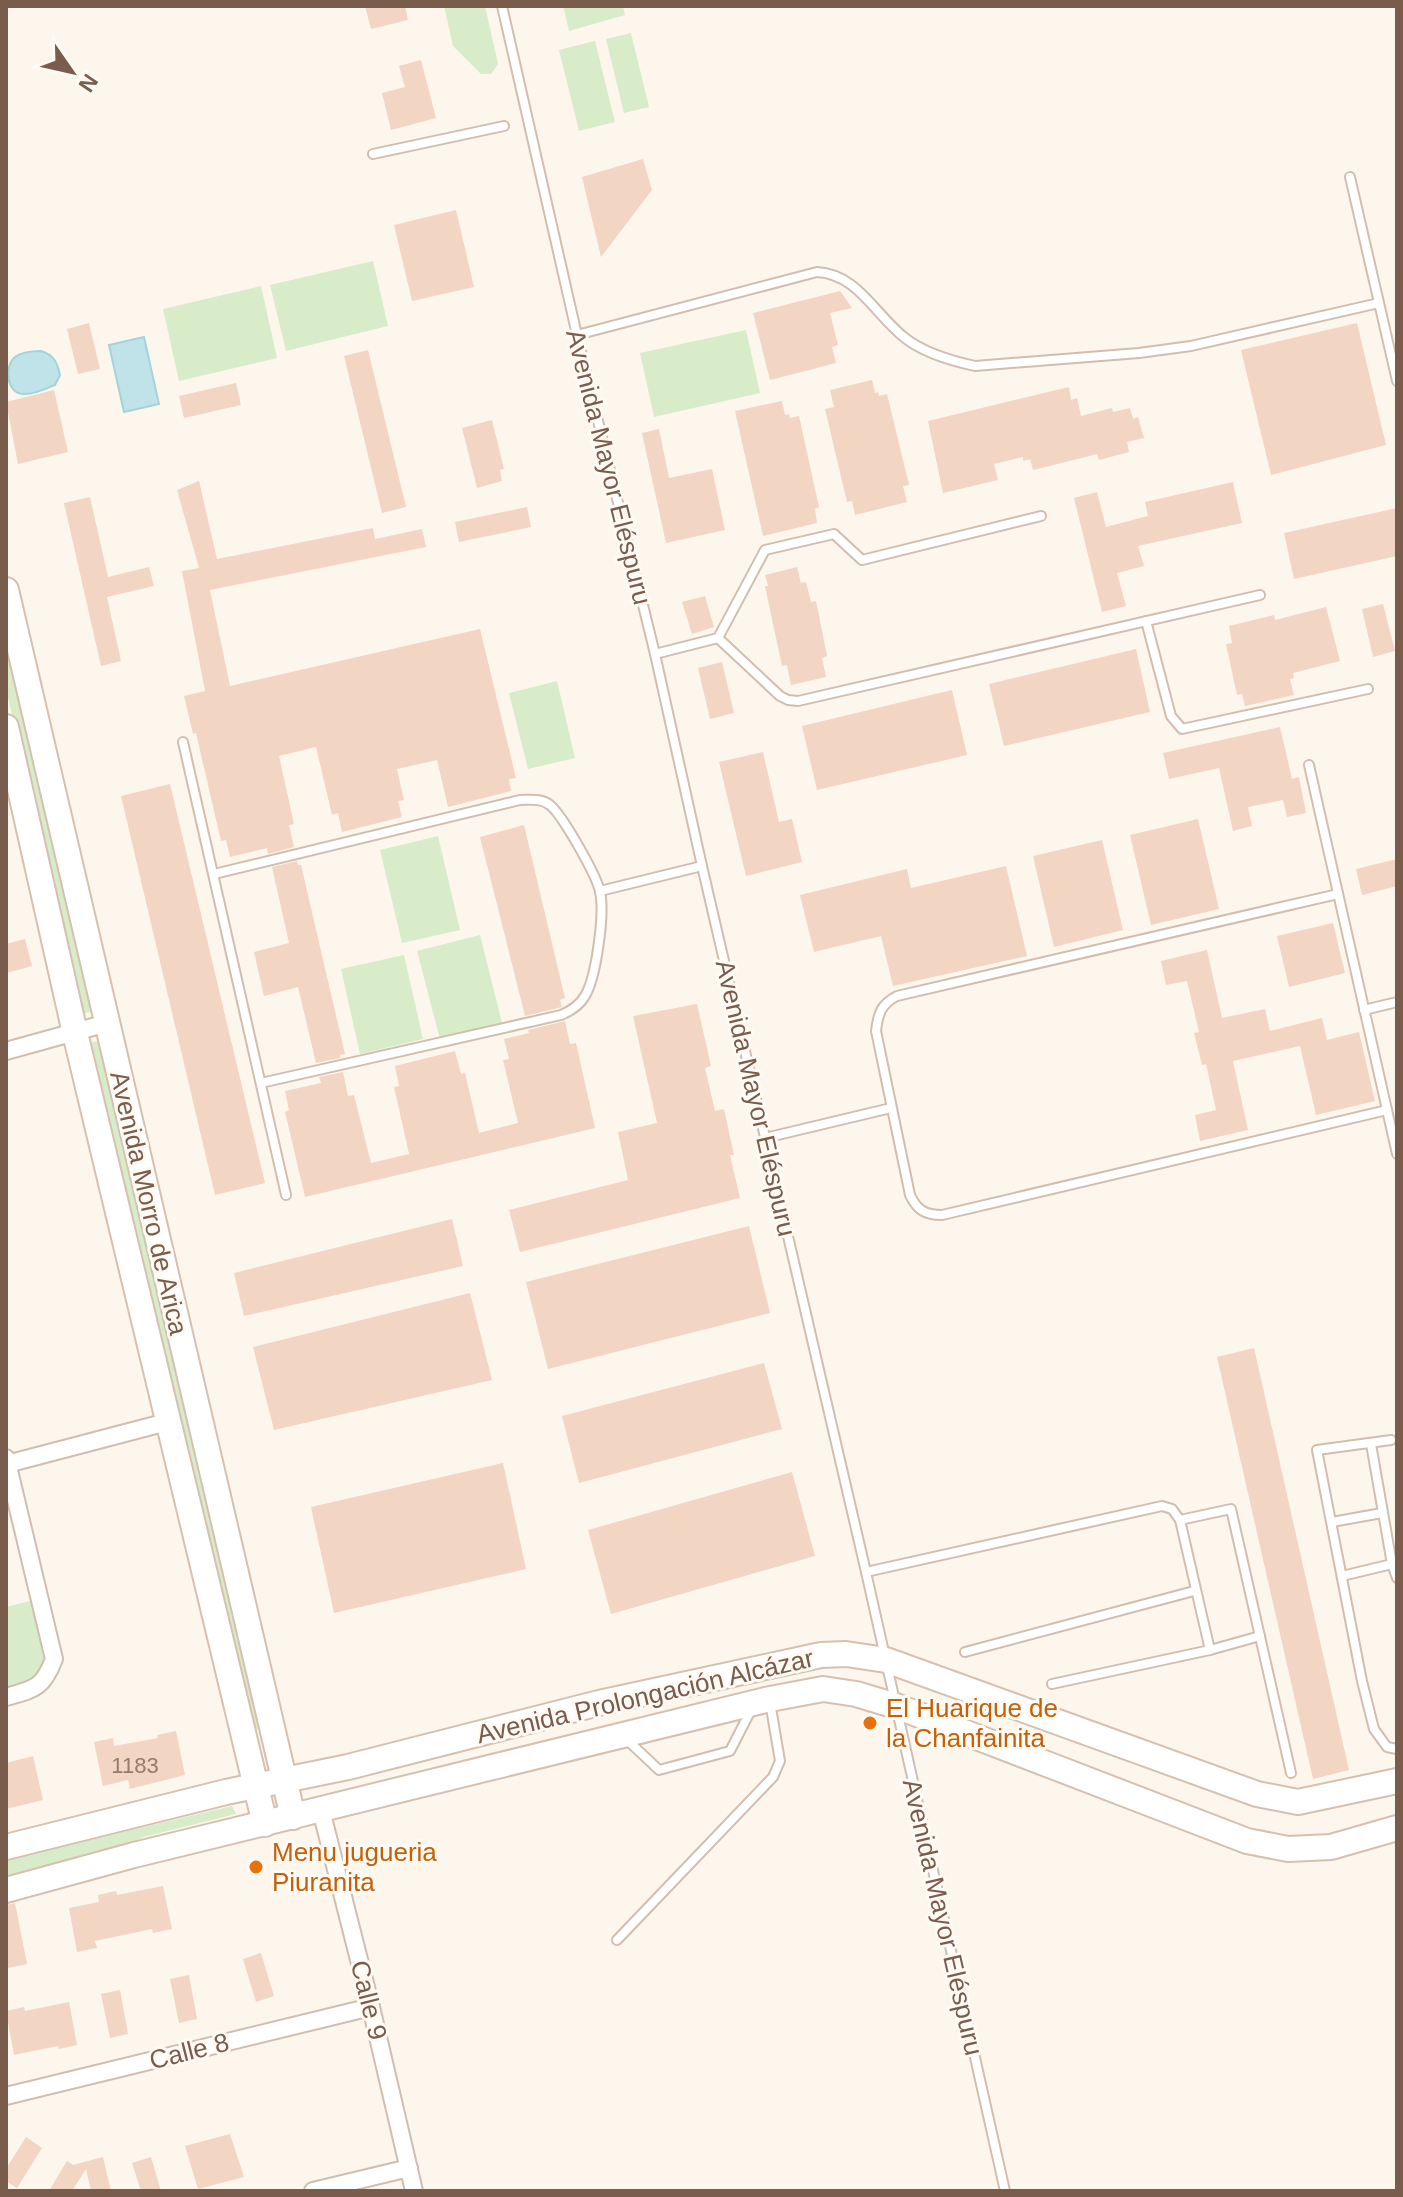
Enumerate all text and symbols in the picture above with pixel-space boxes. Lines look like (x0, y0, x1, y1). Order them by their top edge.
north arrow (32, 32, 112, 112)
text: N (73, 69, 103, 96)
street label: Avenida Mayor Eléspuru (560, 326, 658, 608)
street label: Avenida Mayor Eléspuru (710, 957, 802, 1239)
street label: Avenida Morro de Arica (104, 1068, 194, 1338)
street label: Avenida Prolongación Alcázar (474, 1643, 817, 1749)
place label: El Huarique de la Chanfainita (886, 1693, 1058, 1753)
marker: El Huarique de la Chanfainita (861, 1714, 879, 1732)
house number: 1183 (111, 1753, 159, 1778)
street label: Avenida Mayor Eléspuru (897, 1776, 989, 2058)
place label: Menu jugueria Piuranita (272, 1837, 437, 1897)
marker: Menu jugueria Piuranita (247, 1858, 265, 1876)
street label: Calle 9 (345, 1957, 393, 2043)
street label: Calle 8 (146, 2027, 232, 2075)

